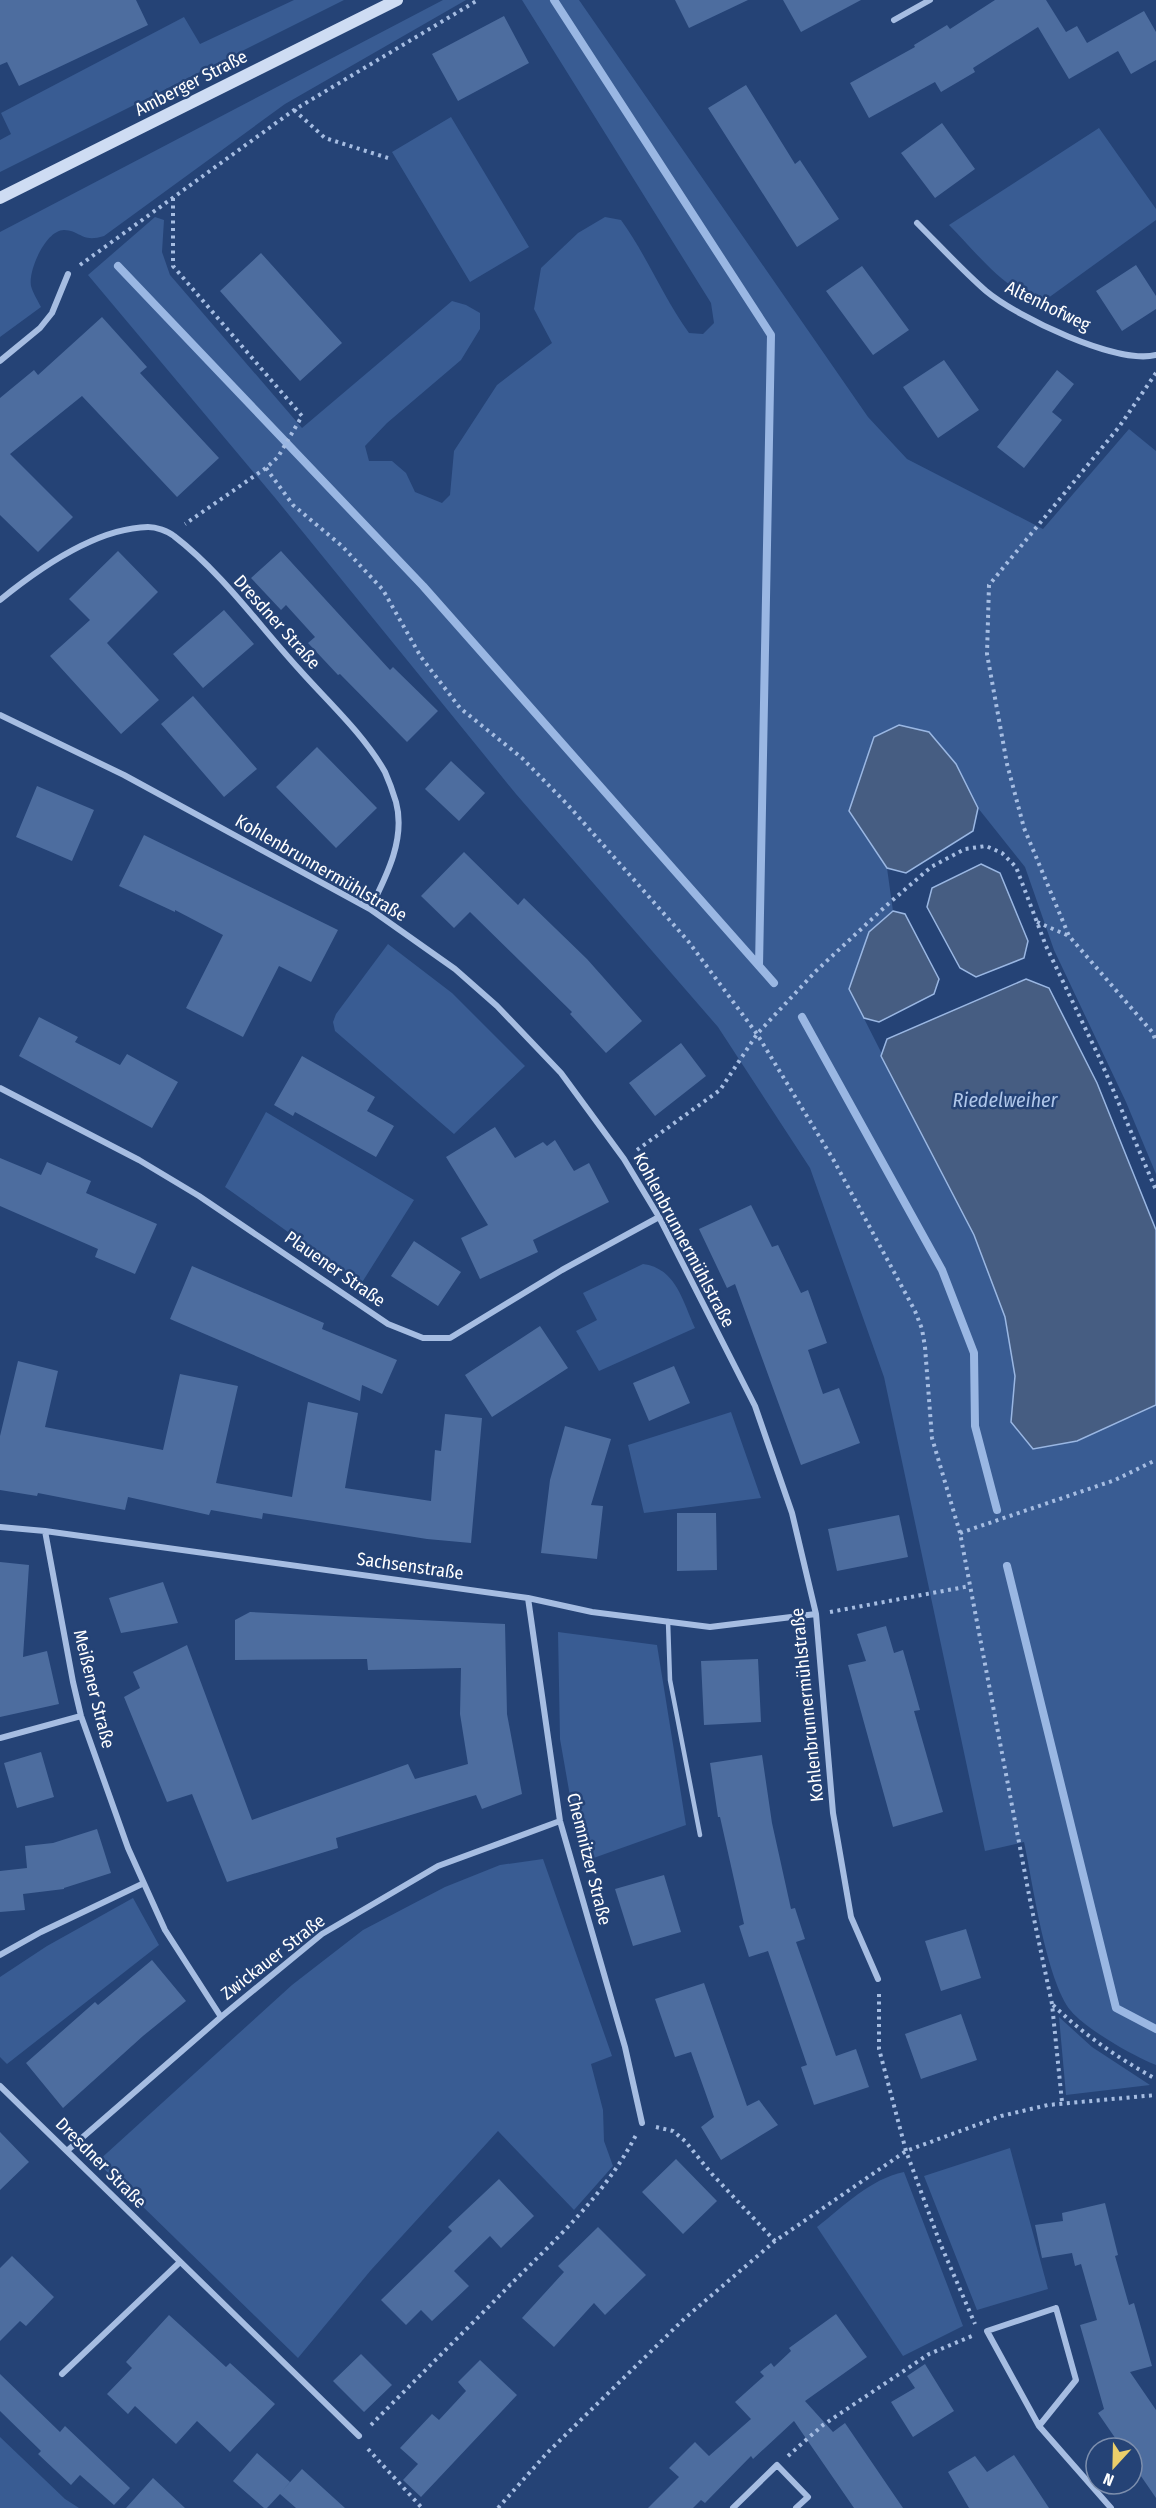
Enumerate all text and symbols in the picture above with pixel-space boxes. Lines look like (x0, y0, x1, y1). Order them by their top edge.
street label: Amberger Straße (131, 45, 251, 121)
street label: Altenhofweg (1002, 276, 1095, 336)
street label: Dresdner Straße (229, 570, 325, 674)
street label: Kohlenbrunnermühlstraße (231, 810, 411, 926)
water label: Riedelweiher (953, 1088, 1059, 1112)
street label: Kohlenbrunnermühlstraße (629, 1149, 739, 1331)
street label: Plauener Straße (280, 1226, 390, 1312)
street label: Sachsenstraße (355, 1548, 465, 1584)
street label: Kohlenbrunnermühlstraße (786, 1607, 828, 1803)
street label: Meißener Straße (69, 1627, 119, 1751)
street label: Chemnitzer Straße (562, 1791, 616, 1927)
street label: Zwickauer Straße (217, 1909, 329, 2004)
street label: Dresdner Straße (51, 2113, 151, 2213)
north arrow (1084, 2436, 1144, 2496)
text: N (1101, 2469, 1117, 2490)

